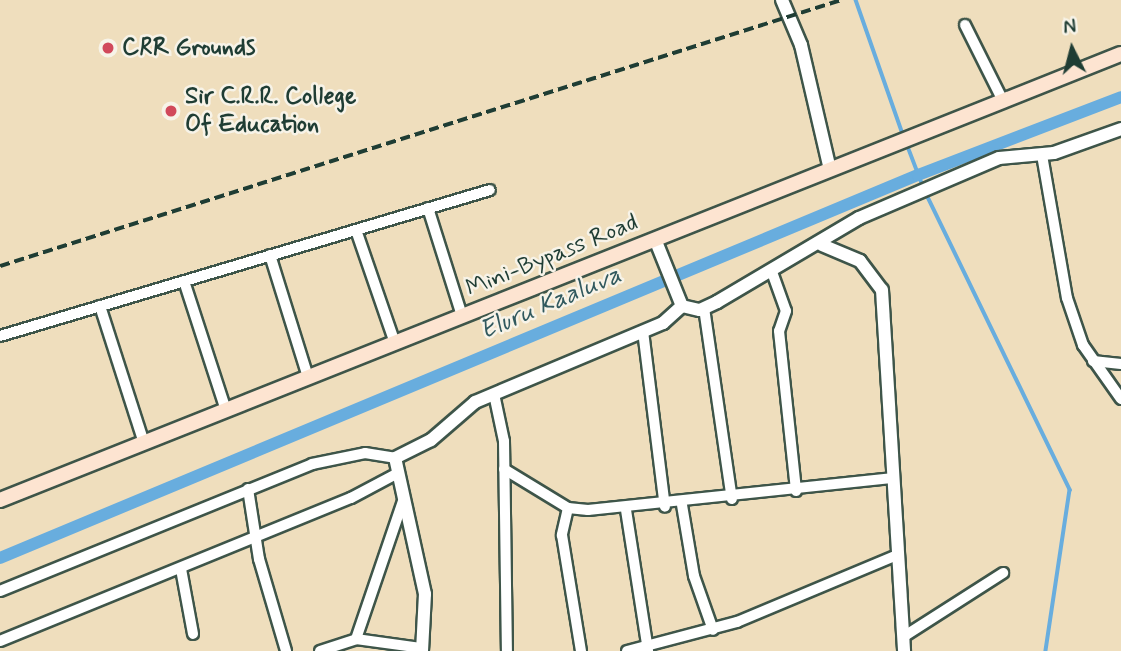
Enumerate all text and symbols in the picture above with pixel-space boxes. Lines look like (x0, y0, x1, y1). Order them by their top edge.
north arrow (1037, 14, 1107, 84)
text: N (1062, 15, 1077, 41)
place label: CRR Grounds (122, 34, 255, 62)
marker: CRR Grounds (100, 40, 116, 56)
place label: Sir C.R.R. College Of Education (185, 83, 358, 139)
marker: Sir C.R.R. College Of Education (163, 103, 179, 119)
street label: Mini-Bypass Road (462, 209, 642, 303)
water label: Eluru Kaaluva (475, 260, 627, 348)

